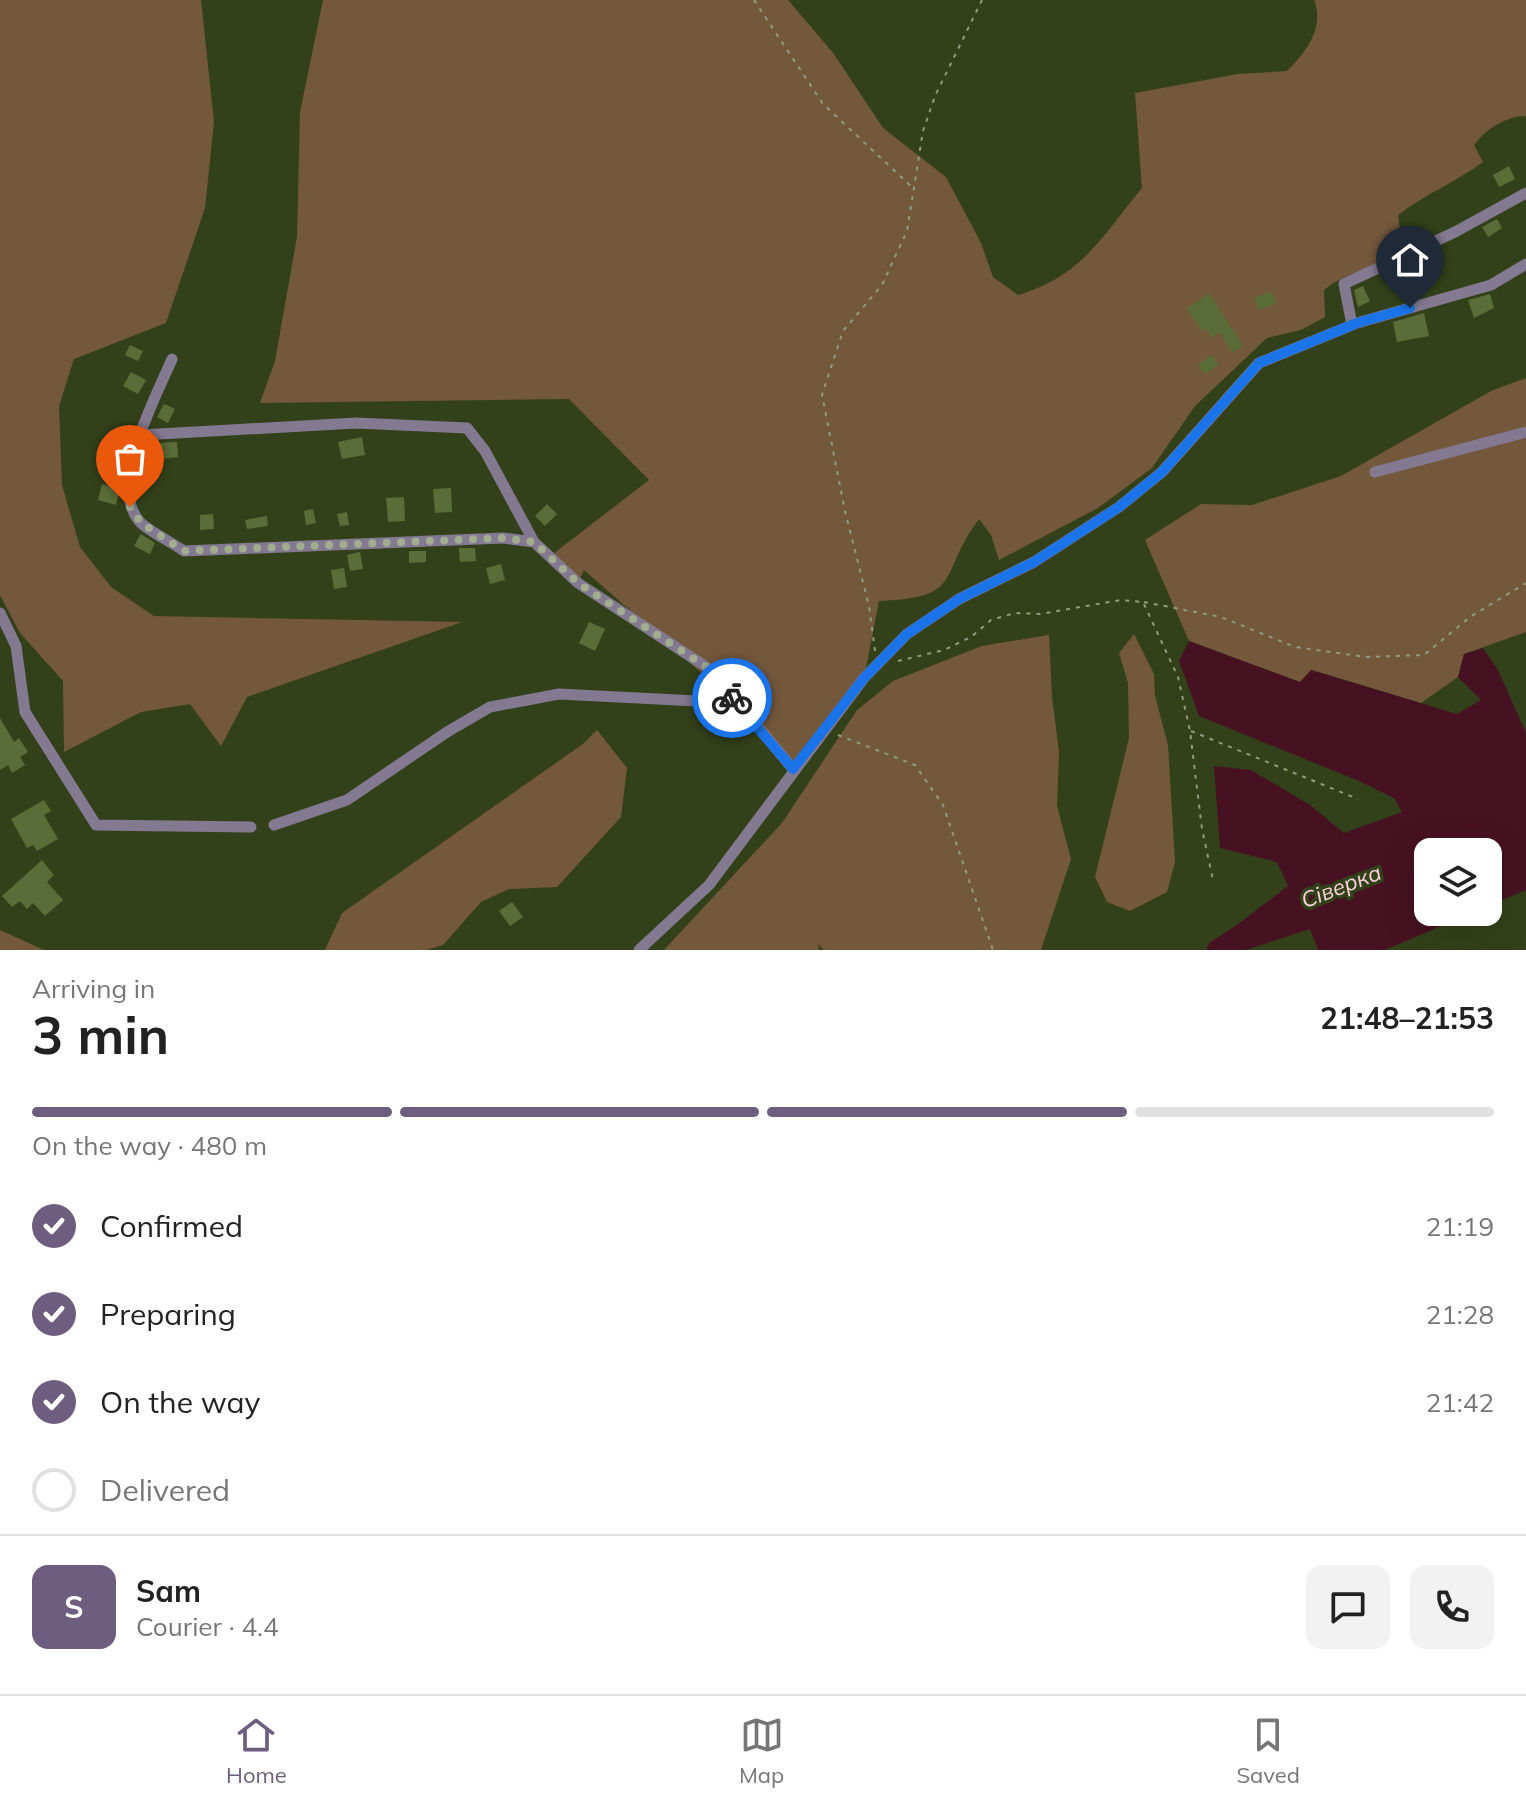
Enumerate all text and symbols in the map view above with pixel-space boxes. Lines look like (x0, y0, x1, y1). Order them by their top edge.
pin (1376, 226, 1444, 308)
icon: home (1388, 238, 1432, 282)
pin (96, 425, 164, 507)
icon: bag (108, 437, 152, 481)
courier (692, 658, 772, 738)
icon: bike (710, 676, 754, 720)
map controls (1414, 838, 1502, 926)
button: layers (1414, 838, 1502, 926)
water label: Сіверка (1297, 858, 1385, 914)
text: Arriving in (32, 972, 155, 1005)
text: 21:48–21:53 (1320, 999, 1494, 1037)
text: 3 min (32, 1002, 169, 1067)
text: On the way · 480 m (32, 1129, 267, 1162)
icon: check (32, 1204, 76, 1248)
text: Confirmed (100, 1207, 243, 1245)
text: 21:19 (1426, 1210, 1494, 1243)
icon: check (32, 1292, 76, 1336)
text: Preparing (100, 1295, 236, 1333)
text: 21:28 (1426, 1298, 1494, 1331)
icon: check (32, 1380, 76, 1424)
text: On the way (100, 1383, 260, 1421)
text: 21:42 (1426, 1386, 1494, 1419)
text: Delivered (100, 1471, 230, 1509)
button: chat (1306, 1565, 1390, 1649)
button: phone (1410, 1565, 1494, 1649)
text: Sam (136, 1572, 201, 1610)
text: S (64, 1588, 84, 1626)
text: Courier · 4.4 (136, 1610, 279, 1643)
tab: Home (226, 1713, 287, 1789)
tab: Map (739, 1713, 784, 1789)
tab: Saved (1236, 1713, 1300, 1789)

